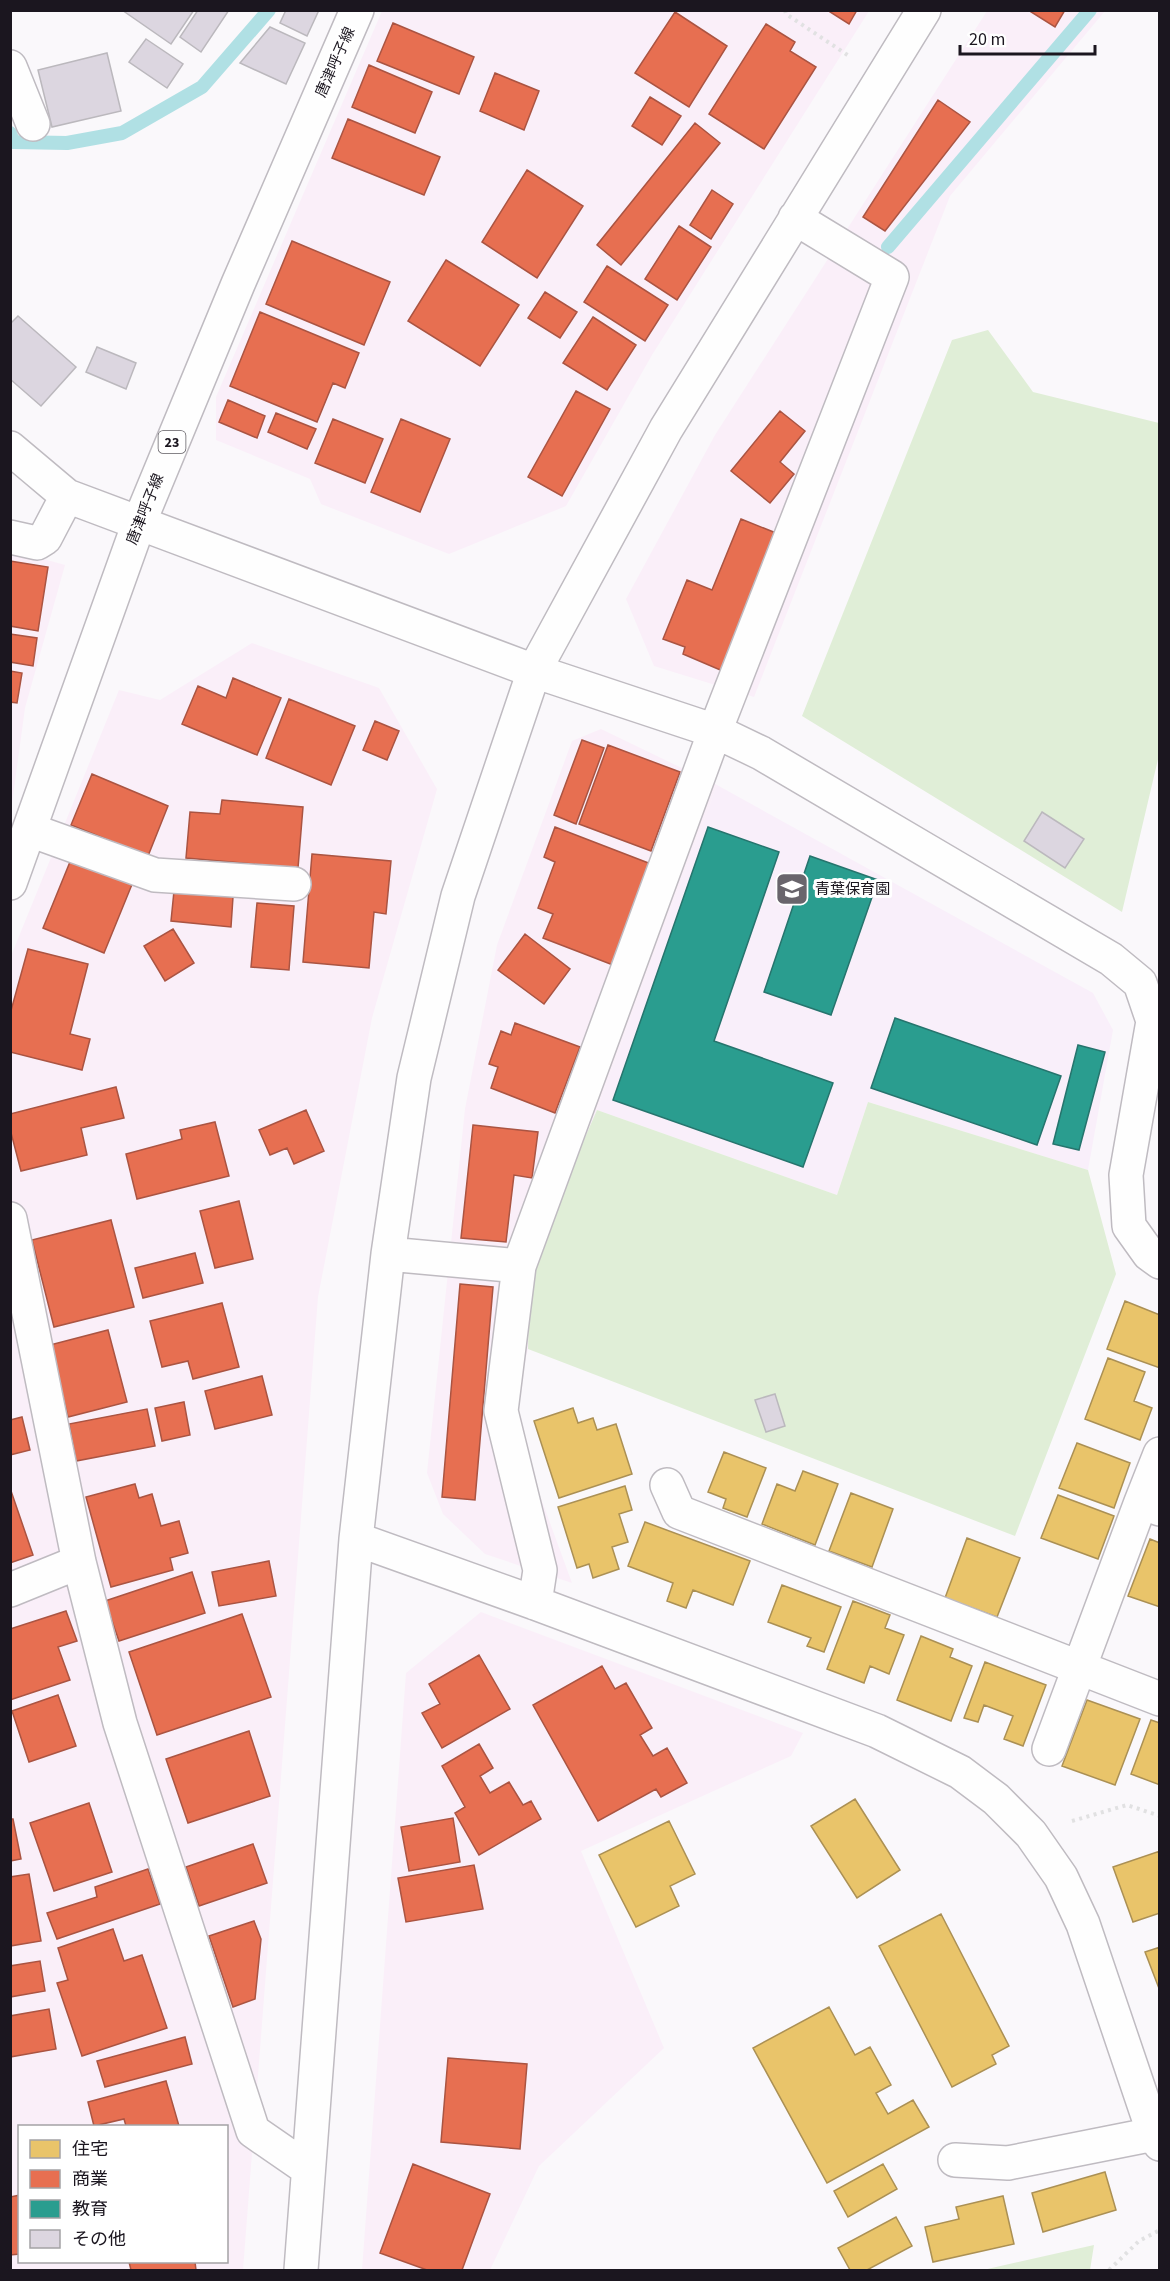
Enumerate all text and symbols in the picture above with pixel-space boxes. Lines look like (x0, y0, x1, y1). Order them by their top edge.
scale bar (960, 18, 1095, 56)
street label: 唐津呼子線 (311, 24, 360, 101)
text: 20 m (969, 27, 1005, 52)
road number: 23 (158, 431, 186, 453)
street label: 唐津呼子線 (122, 470, 169, 548)
school or university icon: 青葉保育園 (774, 871, 810, 907)
place label: 青葉保育園 (815, 879, 890, 900)
legend (18, 2125, 228, 2263)
text: 住宅 (72, 2137, 108, 2162)
text: 商業 (72, 2167, 108, 2192)
text: 教育 (72, 2197, 108, 2222)
text: その他 (72, 2227, 126, 2252)

